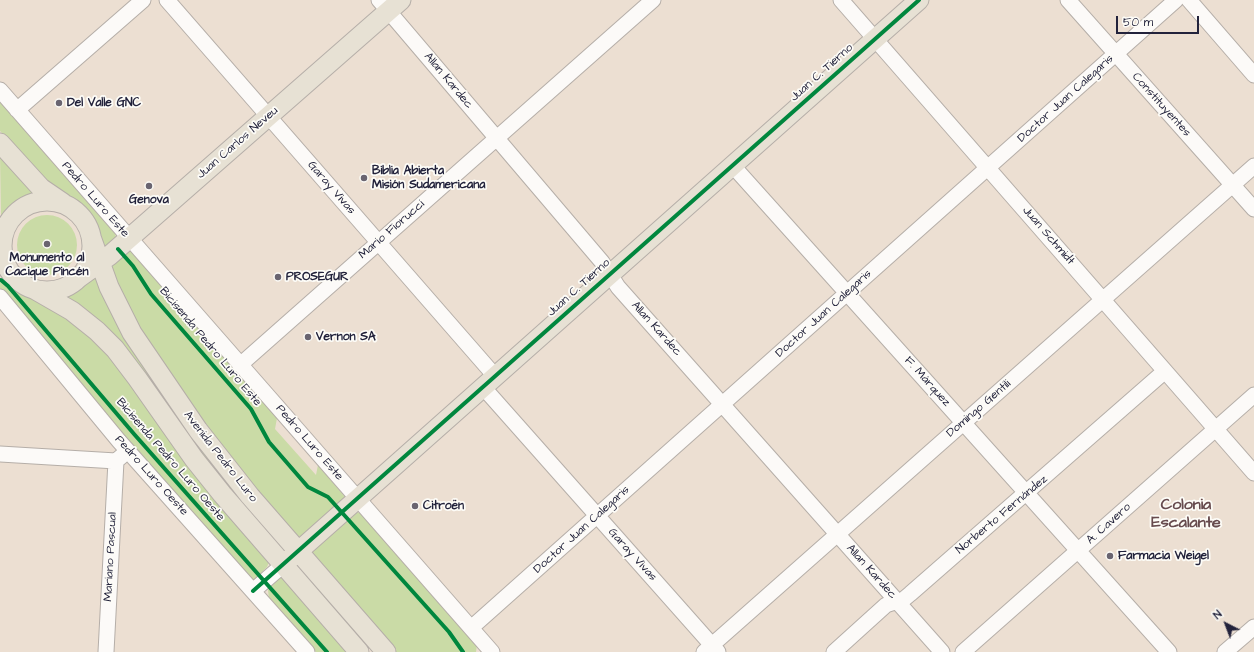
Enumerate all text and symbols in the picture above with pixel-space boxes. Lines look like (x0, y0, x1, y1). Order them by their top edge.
scale bar (1118, 8, 1201, 34)
text: 50 m (1123, 14, 1153, 31)
street label: Juan C. Tierno (788, 41, 856, 105)
street label: Allan Kardec (420, 50, 476, 112)
street label: Doctor Juan Calegaris (1015, 52, 1117, 146)
street label: Constituyentes (1128, 70, 1194, 140)
place label: Del Valle GNC (67, 96, 141, 110)
marker: Del Valle GNC (54, 98, 64, 108)
street label: Juan Carlos Neveu (194, 104, 282, 182)
street label: Garay Vivas (304, 158, 358, 218)
street label: Pedro Luro Este (58, 159, 132, 241)
place label: Biblia Abierta Misión Sudamericana (372, 164, 485, 192)
marker: Biblia Abierta Misión Sudamericana (359, 173, 369, 183)
marker: Genova (144, 181, 154, 191)
place label: Genova (129, 193, 169, 207)
street label: Mario Fiorucci (356, 197, 428, 263)
street label: Juan Schmidt (1019, 204, 1077, 268)
marker: Monumento al Cacique Pincén (42, 239, 52, 249)
place label: Monumento al Cacique Pincén (5, 251, 89, 279)
street label: Juan C. Tierno (545, 256, 613, 320)
street label: Doctor Juan Calegaris (773, 267, 875, 361)
place label: PROSEGUR (286, 270, 349, 284)
marker: PROSEGUR (273, 272, 283, 282)
street label: Bicisenda Pedro Luro Este (156, 285, 264, 409)
street label: Allan Kardec (628, 299, 684, 359)
place label: Vernon SA (316, 330, 376, 344)
marker: Vernon SA (303, 332, 313, 342)
street label: F. Márquez (901, 354, 953, 410)
street label: Domingo Gentili (944, 377, 1014, 441)
street label: Bicisenda Pedro Luro Oeste (113, 396, 227, 524)
street label: Pedro Luro Este (272, 402, 346, 484)
street label: Avenida Pedro Luro (180, 409, 260, 505)
street label: Pedro Luro Oeste (111, 433, 191, 519)
street label: Norberto Fernández (953, 472, 1051, 558)
street label: Doctor Juan Calegaris (531, 483, 633, 577)
district label: Colonia Escalante (1151, 496, 1221, 534)
place label: Citroën (423, 499, 464, 513)
street label: A. Cavero (1084, 500, 1134, 548)
marker: Citroën (410, 501, 420, 511)
street label: Mariano Pascual (101, 512, 121, 602)
street label: Garay Vivas (604, 526, 660, 584)
street label: Allan Kardec (843, 542, 899, 602)
place label: Farmacia Weigel (1118, 549, 1209, 563)
marker: Farmacia Weigel (1105, 551, 1115, 561)
north arrow (1206, 604, 1246, 644)
text: N (1210, 607, 1225, 623)

